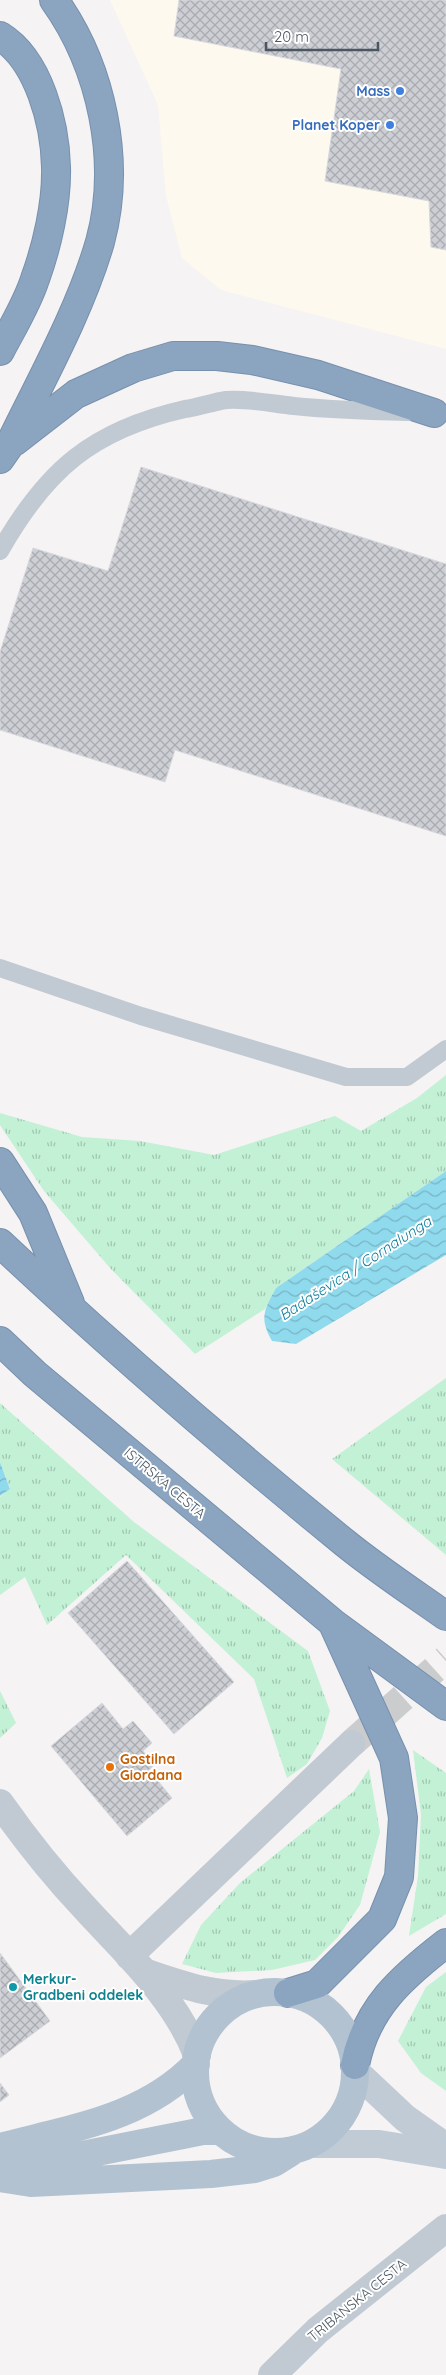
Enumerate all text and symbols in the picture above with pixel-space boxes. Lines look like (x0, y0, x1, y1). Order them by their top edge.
scale bar (266, 20, 378, 52)
text: 20 m (274, 27, 309, 46)
place label: Mass (356, 82, 390, 100)
marker: Mass (394, 85, 406, 97)
place label: Planet Koper (292, 116, 380, 134)
marker: Planet Koper (384, 119, 396, 131)
water label: Badaševica / Cornalunga (275, 1211, 436, 1324)
street label: ISTRSKA CESTA (120, 1444, 210, 1522)
place label: Gostilna Giordana (120, 1750, 182, 1784)
marker: Gostilna Giordana (104, 1761, 116, 1773)
place label: Merkur- Gradbeni oddelek (23, 1970, 143, 2004)
marker: Merkur- Gradbeni oddelek (7, 1981, 19, 1993)
street label: TRIBANSKA CESTA (304, 2255, 410, 2345)

